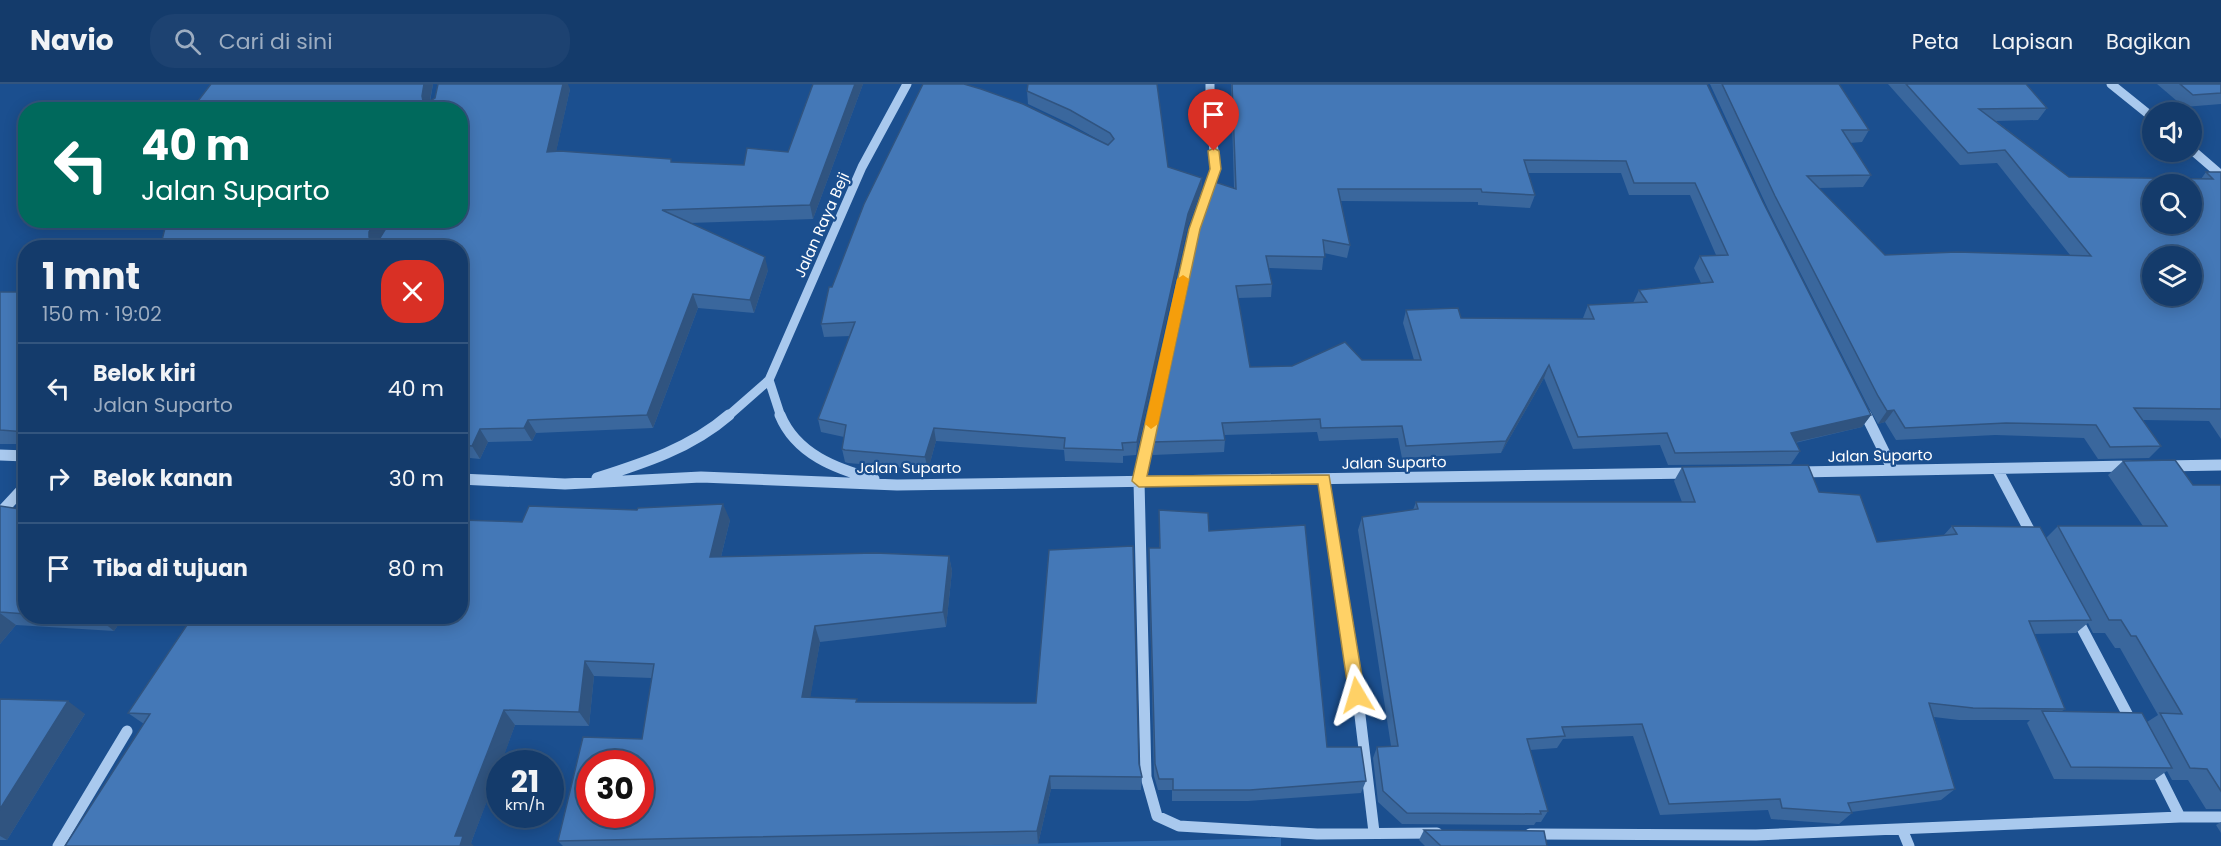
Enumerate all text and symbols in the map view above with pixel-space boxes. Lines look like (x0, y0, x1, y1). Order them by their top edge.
search box (150, 14, 570, 68)
text: Navio (30, 21, 114, 60)
icon: search (171, 25, 204, 58)
text: Cari di sini (219, 26, 333, 57)
text: Peta (1912, 27, 1959, 56)
text: Lapisan (1992, 27, 2073, 56)
text: Bagikan (2106, 27, 2191, 56)
pin (1188, 89, 1239, 151)
icon: arrive (1197, 98, 1230, 131)
map controls (2142, 102, 2202, 306)
button: sound (2142, 102, 2202, 162)
text: 40 m (141, 116, 250, 175)
icon: left (42, 126, 120, 204)
street label: Jalan Raya Beji (789, 169, 854, 281)
text: Jalan Suparto (141, 172, 330, 209)
button: search (2142, 174, 2202, 234)
button: layers (2142, 246, 2202, 306)
text: 1 mnt (42, 251, 140, 302)
button: close (381, 260, 444, 323)
text: 150 m · 19:02 (42, 300, 162, 328)
text: Belok kiri (93, 358, 196, 389)
icon: left (42, 372, 75, 405)
text: 40 m (388, 373, 444, 404)
text: Jalan Suparto (93, 391, 233, 419)
street label: Jalan Suparto (1827, 444, 1933, 467)
street label: Jalan Suparto (1341, 451, 1447, 474)
street label: Jalan Suparto (857, 457, 961, 478)
icon: right (42, 462, 75, 495)
text: Belok kanan (93, 463, 233, 494)
text: 30 m (389, 463, 444, 494)
icon: arrive (42, 552, 75, 585)
text: Tiba di tujuan (93, 553, 248, 584)
text: 80 m (388, 553, 444, 584)
position arrow (1325, 663, 1389, 727)
speed limit sign: 30 (576, 750, 654, 828)
text: 21 (511, 760, 539, 803)
text: km/h (505, 794, 545, 815)

